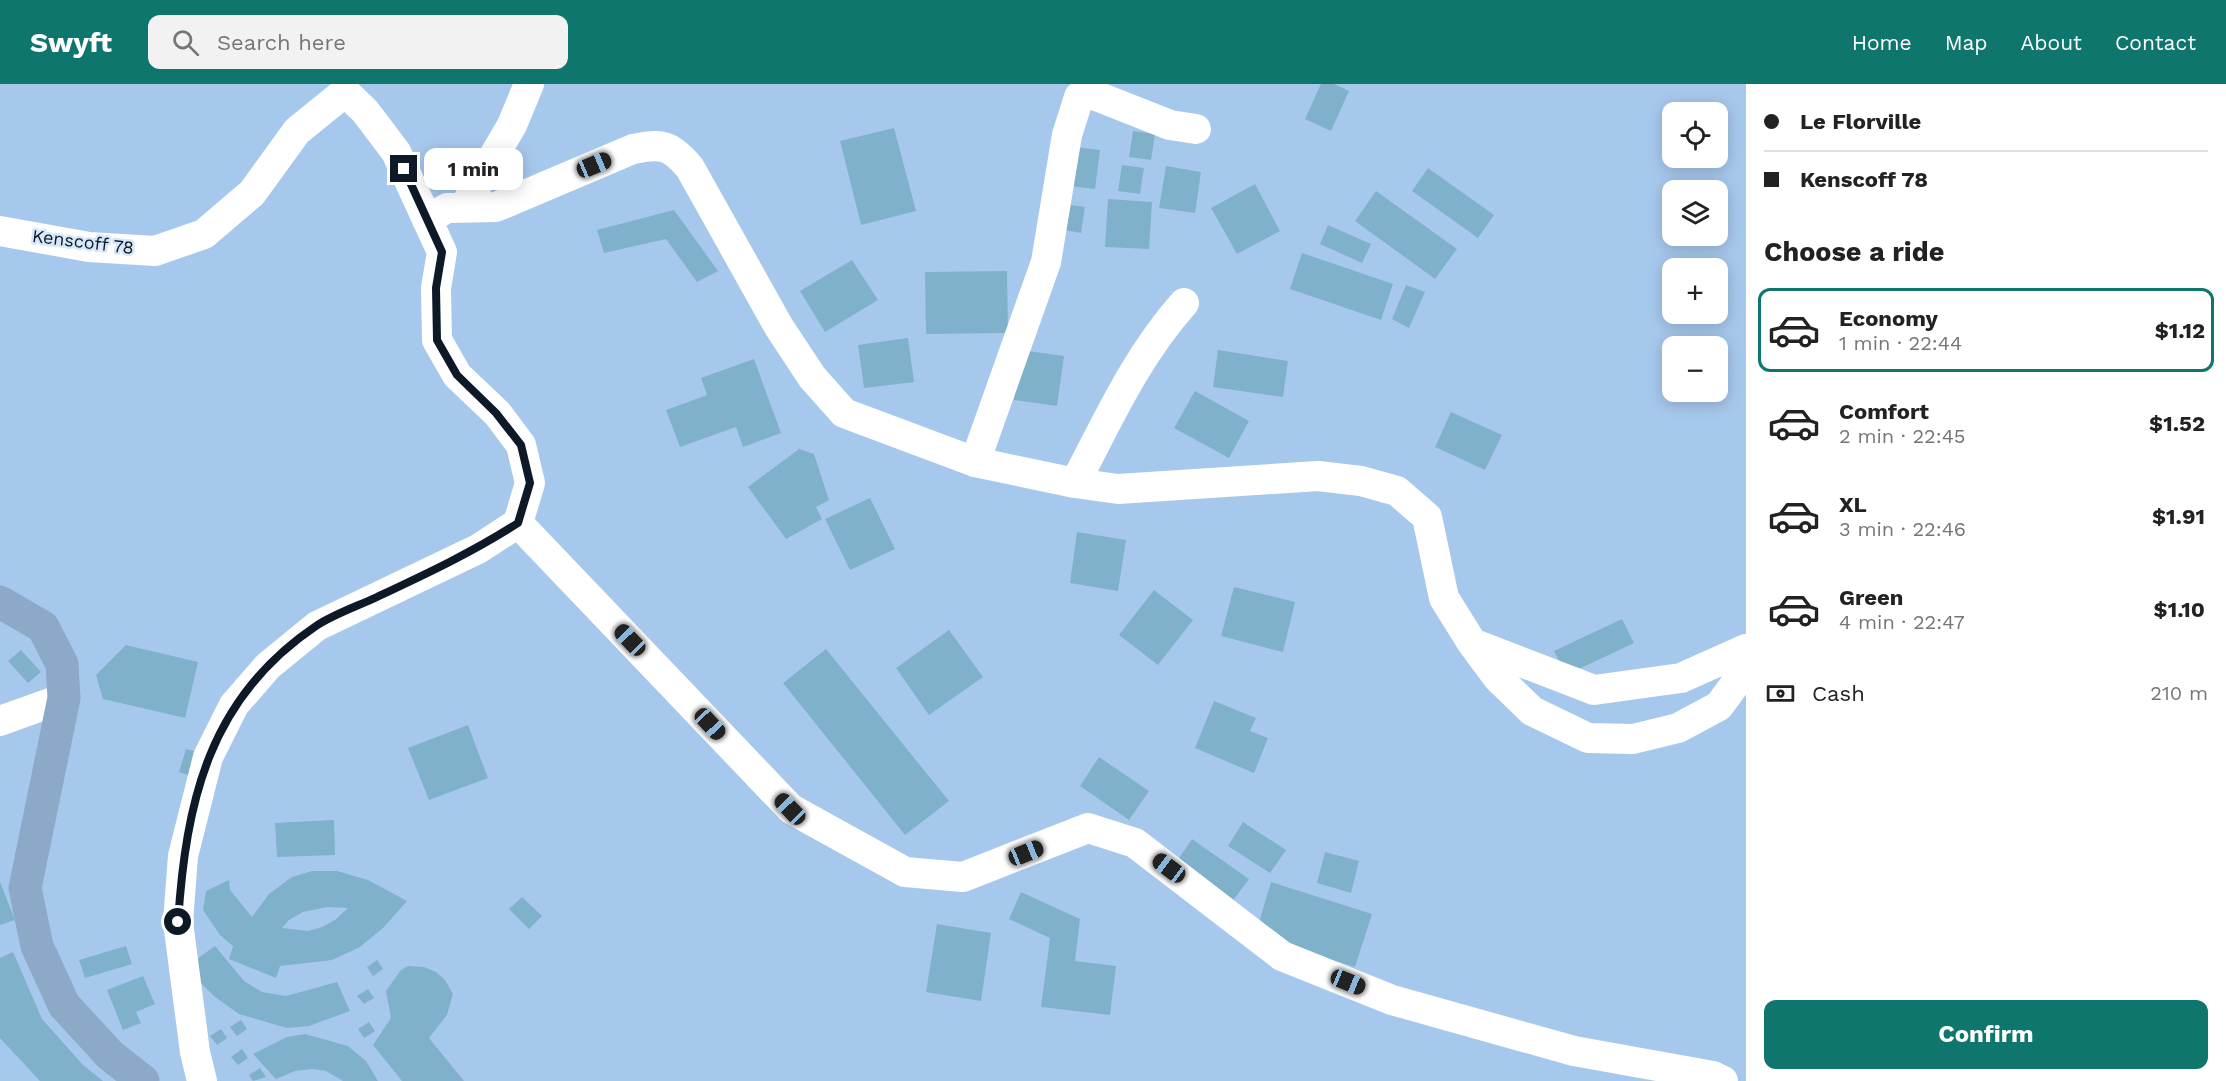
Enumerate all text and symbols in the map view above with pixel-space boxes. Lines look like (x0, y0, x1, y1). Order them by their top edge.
search box (148, 15, 568, 69)
text: Swyft (30, 26, 112, 59)
icon: search (169, 26, 202, 59)
text: Search here (217, 30, 346, 55)
text: Home (1852, 30, 1912, 55)
text: Map (1945, 30, 1988, 55)
text: About (2021, 30, 2082, 55)
text: Contact (2115, 30, 2196, 55)
map controls (1662, 102, 1728, 402)
button: locate (1662, 102, 1728, 168)
text: Le Florville (1800, 109, 1921, 134)
callout: 1 min (425, 148, 524, 190)
car (574, 150, 614, 180)
route end (390, 155, 417, 182)
text: 1 min (448, 157, 499, 181)
text: Kenscoff 78 (1800, 167, 1928, 192)
button: layers (1662, 180, 1728, 246)
street label: Kenscoff 78 (31, 225, 135, 258)
text: Choose a ride (1764, 236, 1944, 268)
button: + (1662, 258, 1728, 324)
icon: car (1767, 303, 1821, 357)
text: Economy (1839, 306, 1938, 331)
text: $1.12 (2155, 318, 2205, 343)
text: 1 min · 22:44 (1839, 331, 1962, 355)
button: − (1662, 336, 1728, 402)
icon: car (1767, 396, 1821, 450)
text: Comfort (1839, 399, 1929, 424)
text: $1.52 (2149, 411, 2205, 436)
text: 2 min · 22:45 (1839, 424, 1966, 448)
icon: car (1767, 489, 1821, 543)
text: XL (1839, 492, 1867, 517)
text: $1.91 (2152, 504, 2205, 529)
text: 3 min · 22:46 (1839, 517, 1966, 541)
icon: car (1767, 582, 1821, 636)
text: Green (1839, 585, 1903, 610)
text: $1.10 (2154, 597, 2205, 622)
text: 4 min · 22:47 (1839, 610, 1965, 634)
car (611, 621, 649, 659)
icon: cash (1764, 677, 1797, 710)
text: Cash (1812, 681, 1865, 706)
text: 210 m (2150, 681, 2208, 705)
car (691, 705, 729, 743)
car (771, 790, 809, 828)
car (1006, 838, 1046, 868)
car (1149, 850, 1189, 886)
route start (164, 908, 191, 935)
car (1328, 967, 1368, 997)
button: Confirm (1764, 1000, 2208, 1069)

